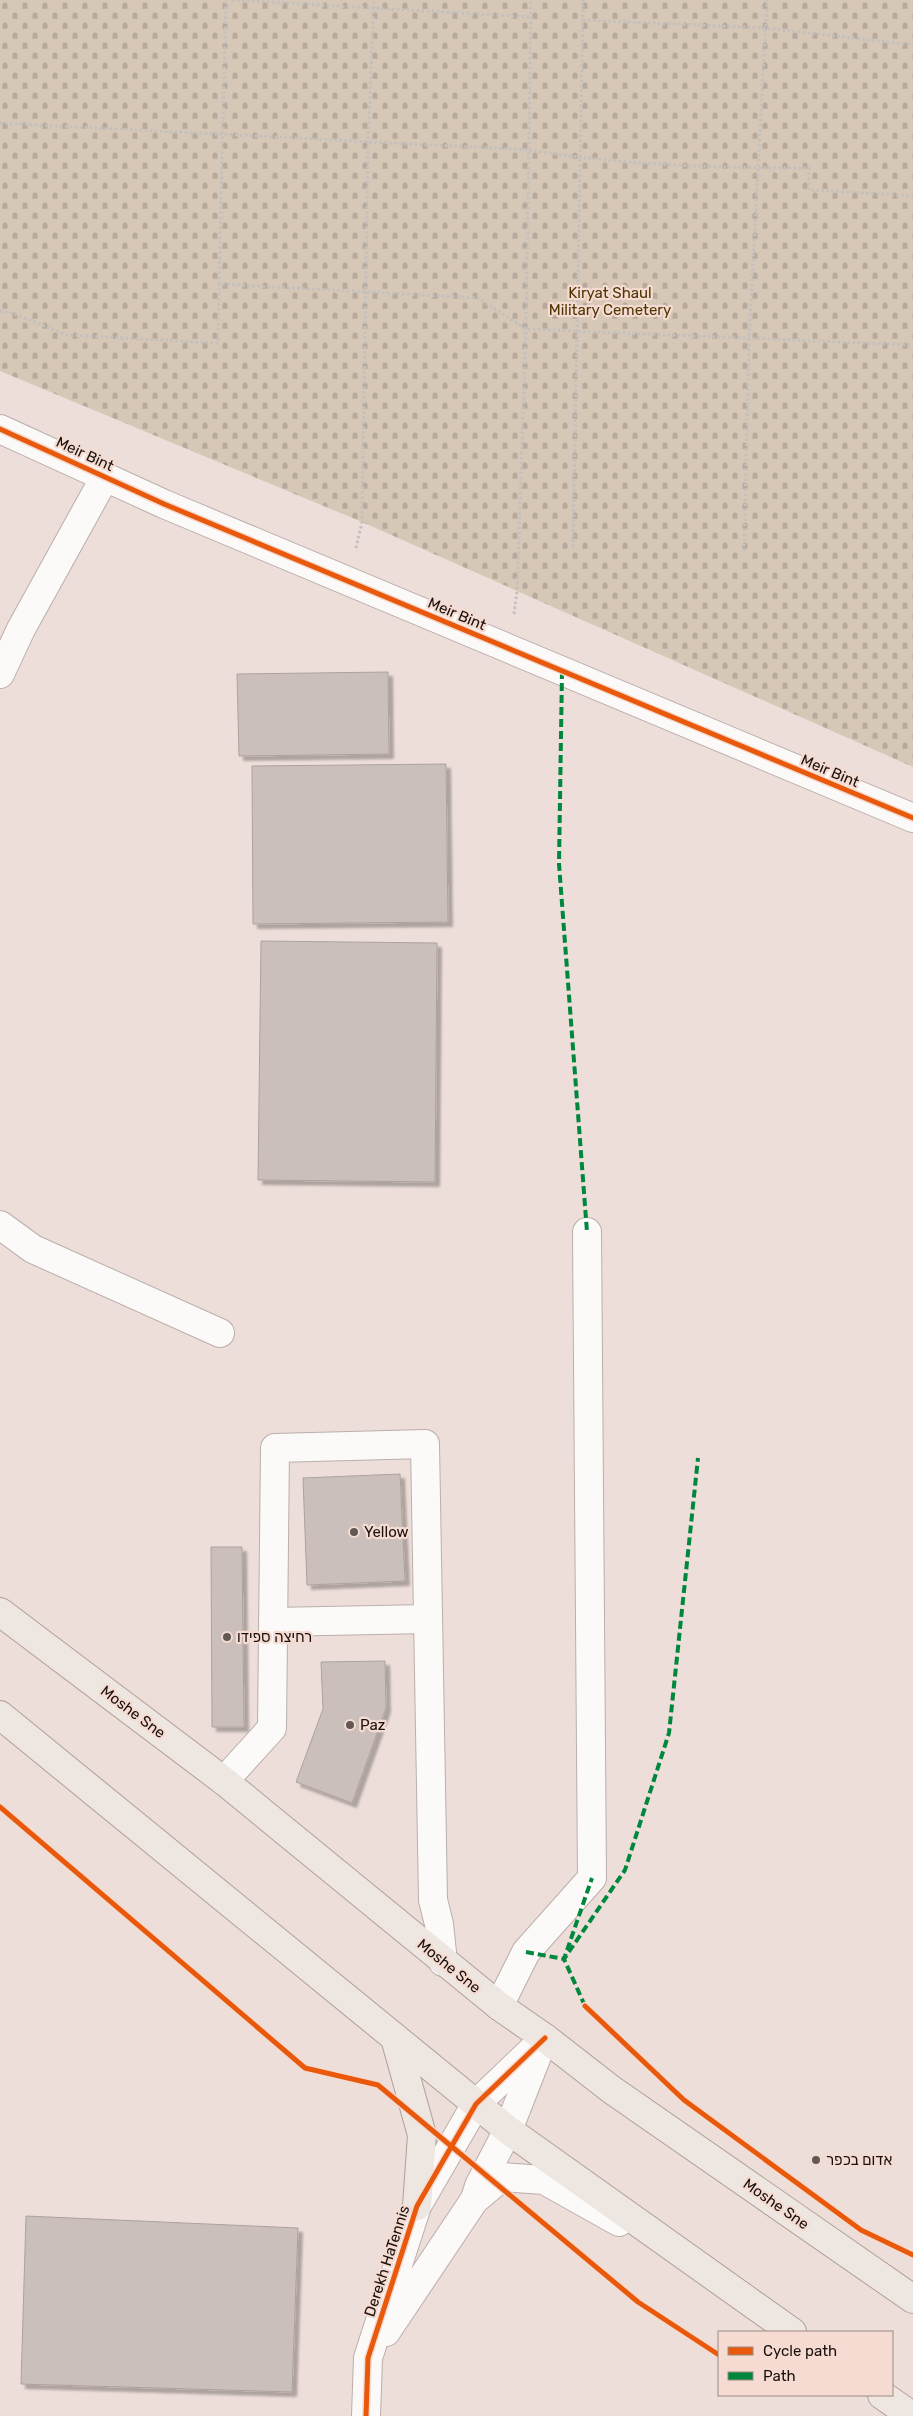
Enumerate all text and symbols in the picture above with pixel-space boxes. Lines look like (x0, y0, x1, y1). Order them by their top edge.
park label: Kiryat Shaul Military Cemetery (549, 284, 671, 319)
street label: Meir Bint (53, 433, 117, 475)
street label: Meir Bint (425, 594, 489, 634)
street label: Meir Bint (798, 751, 862, 791)
place label: Yellow (364, 1523, 409, 1541)
marker: Yellow (348, 1526, 360, 1538)
place label: רחיצה ספידו (237, 1628, 312, 1646)
marker: רחיצה ספידו (221, 1631, 233, 1643)
street label: Moshe Sne (97, 1682, 169, 1742)
place label: Paz (360, 1716, 386, 1734)
marker: Paz (344, 1719, 356, 1731)
street label: Moshe Sne (414, 1935, 484, 1997)
place label: אדום בכפר (826, 2151, 893, 2169)
marker: אדום בכפר (810, 2154, 822, 2166)
street label: Moshe Sne (740, 2175, 812, 2233)
street label: Derekh HaTennis (361, 2203, 414, 2319)
legend (718, 2331, 893, 2396)
text: Cycle path (763, 2342, 837, 2360)
text: Path (763, 2367, 796, 2385)

